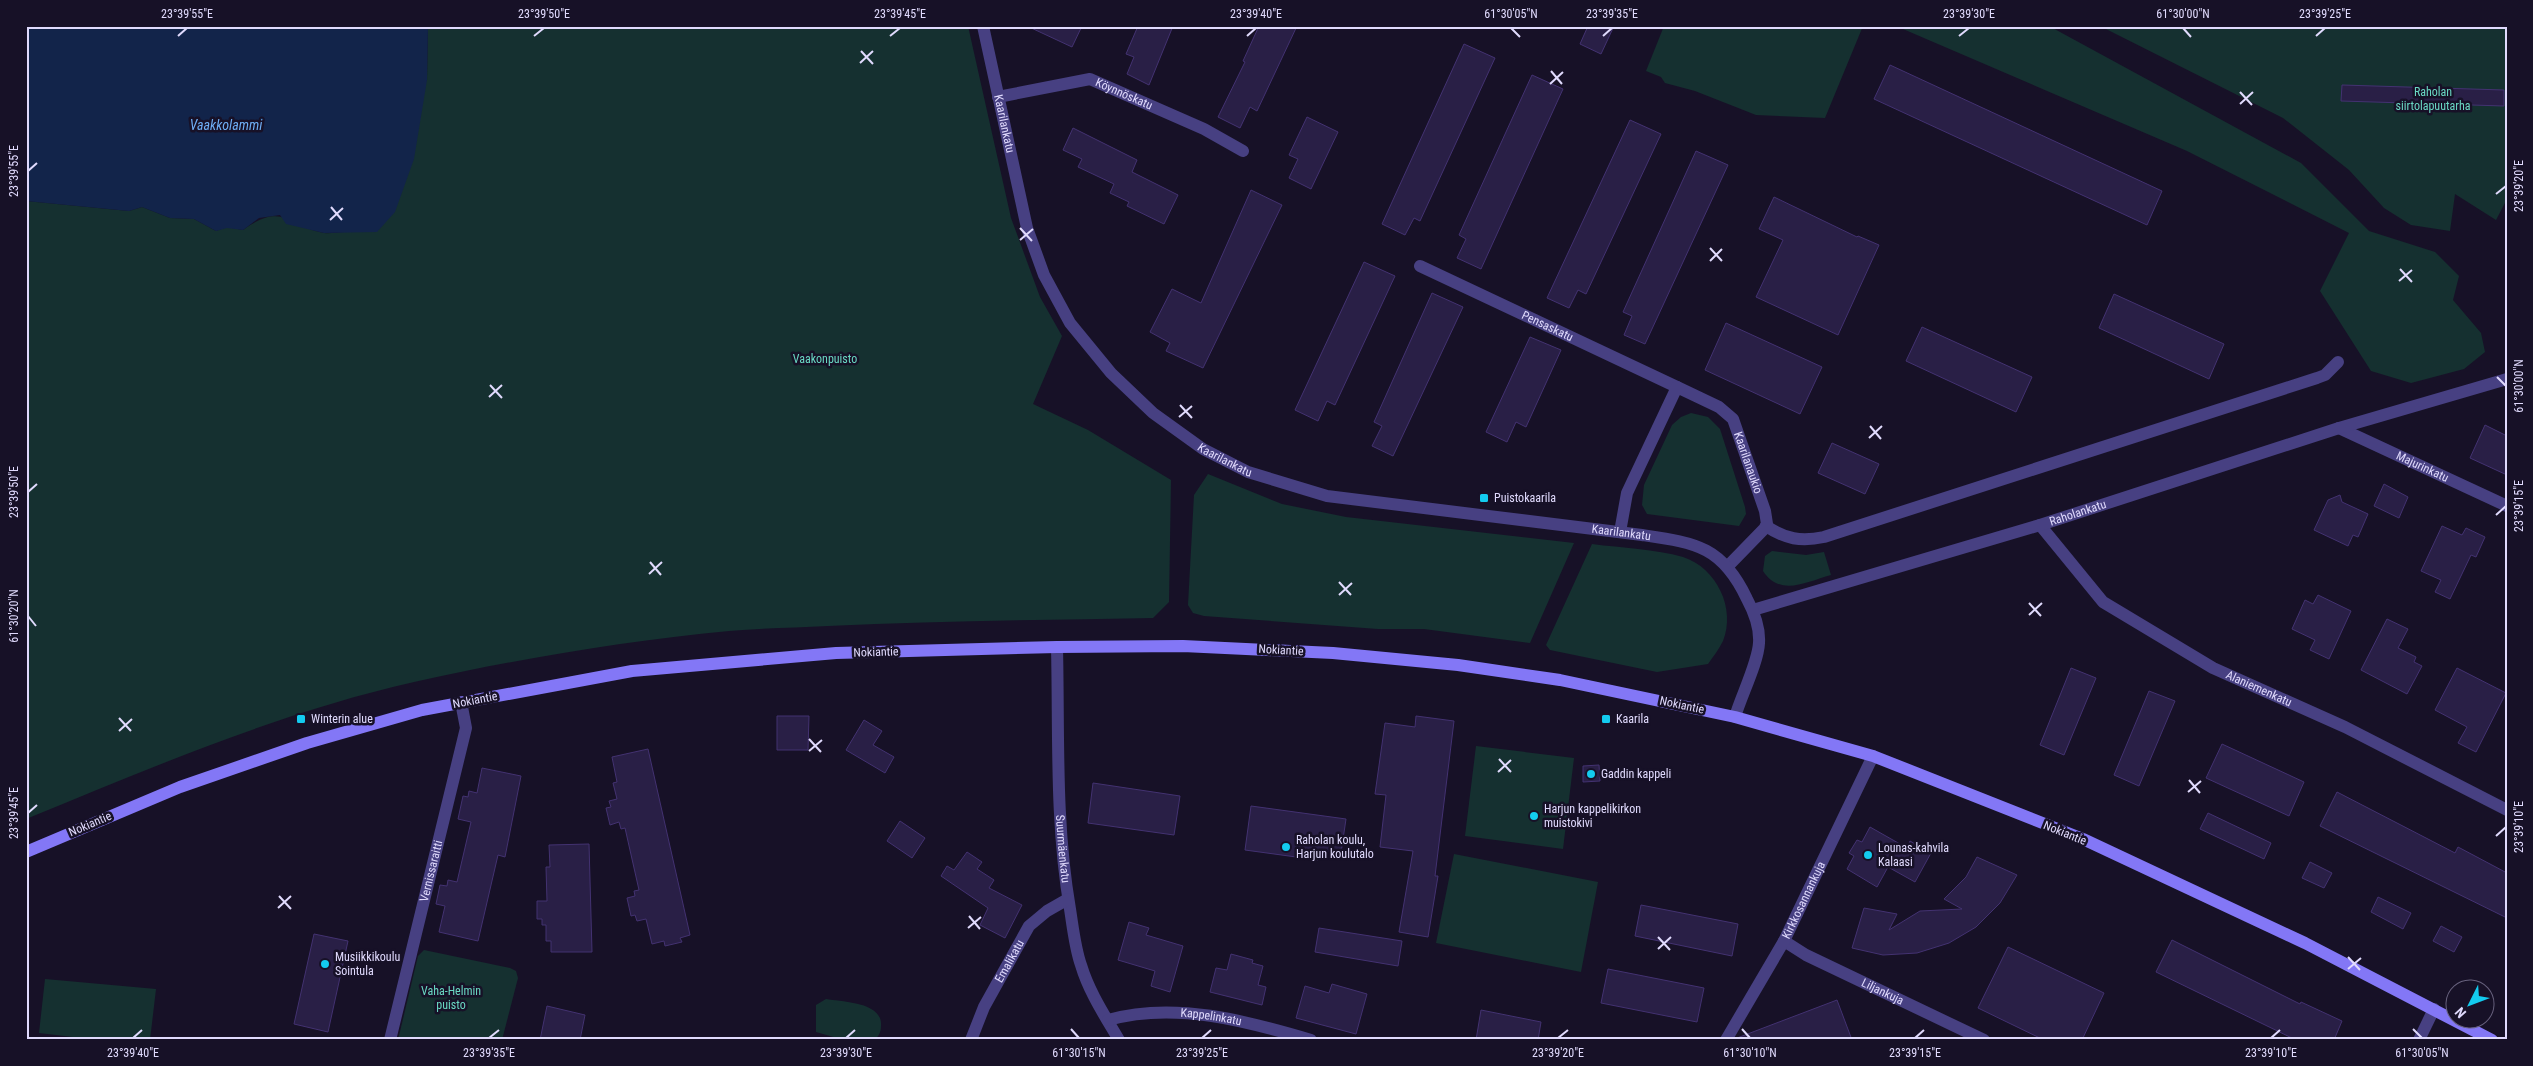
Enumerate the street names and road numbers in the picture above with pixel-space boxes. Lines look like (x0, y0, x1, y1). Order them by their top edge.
street label: Köynnöskatu (1093, 75, 1155, 113)
street label: Kaarilankatu (991, 93, 1017, 154)
street label: Pensaskatu (1520, 308, 1576, 344)
street label: Kaarilanaukio (1731, 430, 1765, 495)
street label: Kaarilankatu (1195, 440, 1254, 480)
street label: Majurinkatu (2394, 449, 2451, 485)
street label: Raholankatu (2048, 497, 2108, 528)
street label: Kaarilankatu (1591, 522, 1652, 543)
street label: Nokiantie (1258, 642, 1304, 658)
street label: Nokiantie (853, 644, 899, 660)
street label: Alaniemenkatu (2224, 668, 2294, 709)
street label: Nokiantie (452, 689, 499, 711)
street label: Nokiantie (1658, 693, 1706, 717)
street label: Nokiantie (66, 809, 114, 839)
street label: Suurmäenkatu (1053, 814, 1073, 884)
street label: Nokiantie (2041, 818, 2089, 848)
street label: Vernissaraitti (417, 839, 445, 903)
street label: Kirkkosannankuja (1779, 859, 1828, 941)
street label: Emalikatu (992, 937, 1027, 985)
street label: Liljankuja (1859, 976, 1906, 1008)
street label: Kappelinkatu (1180, 1006, 1243, 1028)

